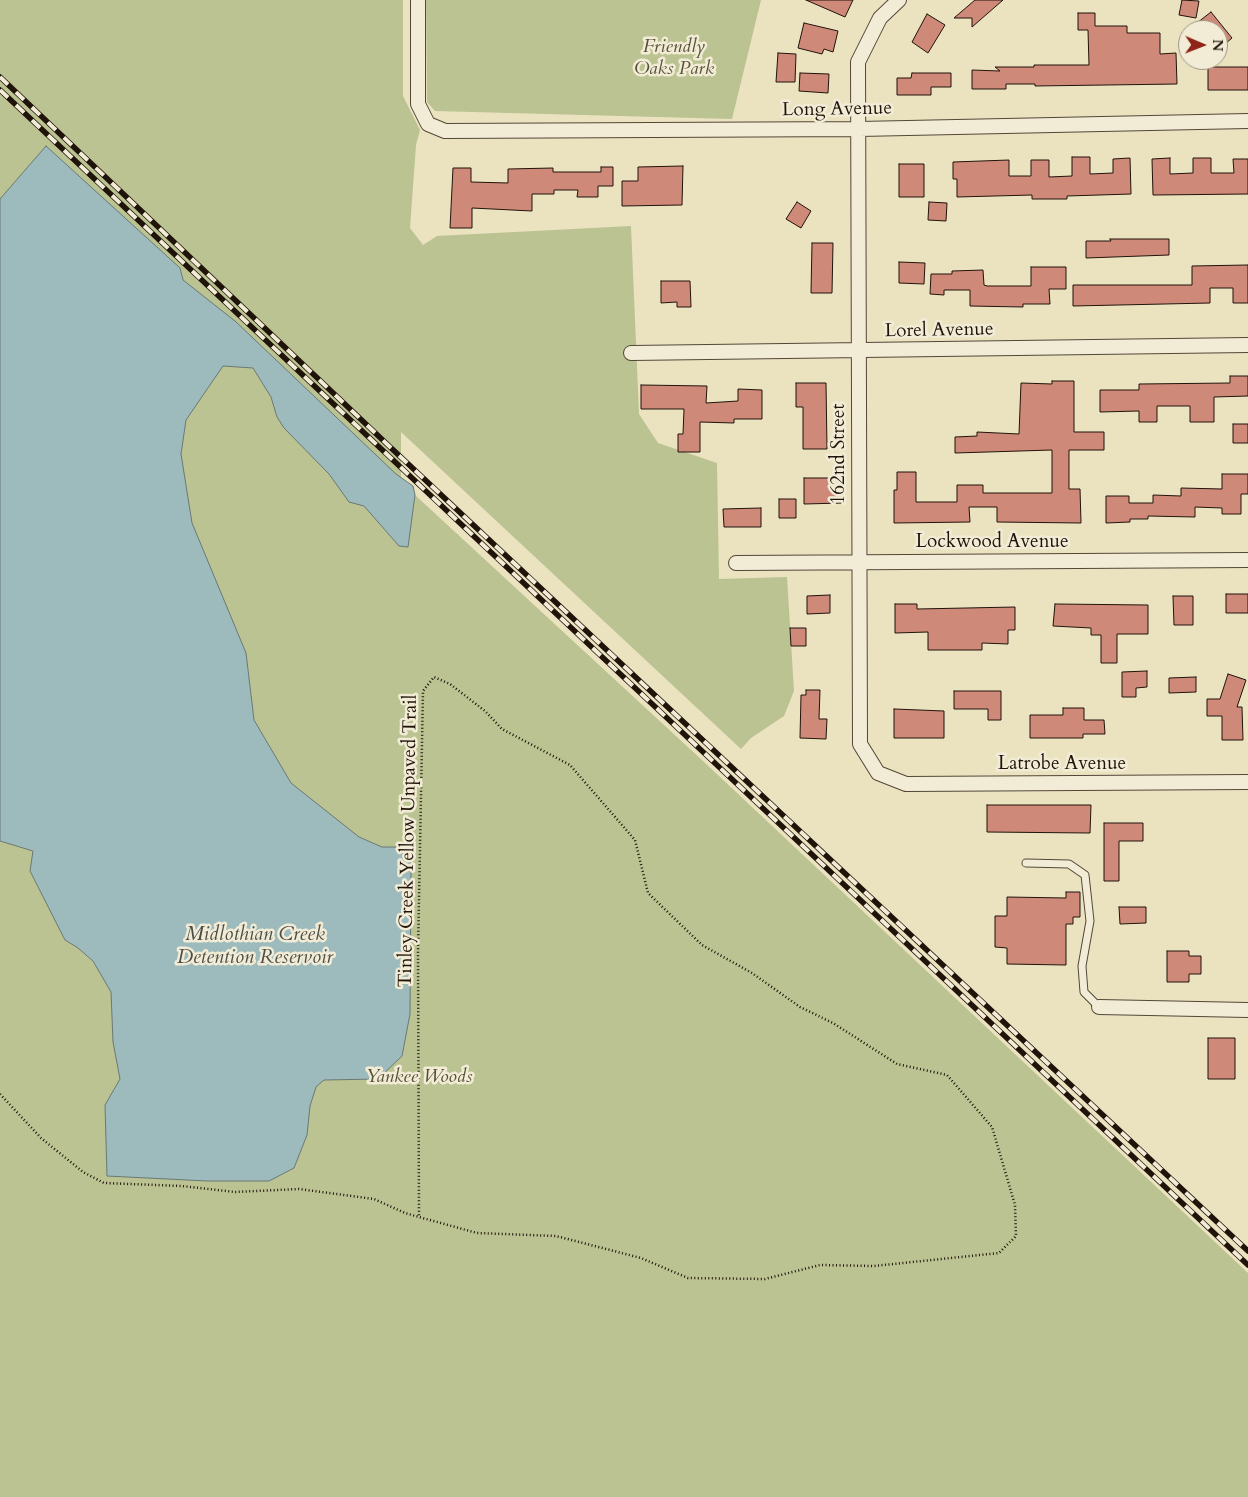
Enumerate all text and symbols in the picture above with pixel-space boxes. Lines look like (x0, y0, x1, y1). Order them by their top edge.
north arrow (1178, 20, 1228, 70)
park label: Friendly Oaks Park (634, 37, 714, 81)
text: N (1208, 39, 1227, 51)
street label: Long Avenue (782, 98, 892, 122)
street label: Lorel Avenue (884, 319, 994, 343)
street label: 162nd Street (829, 404, 851, 504)
street label: Lockwood Avenue (915, 532, 1069, 554)
street label: Tinley Creek Yellow Unpaved Trail (395, 694, 423, 988)
street label: Latrobe Avenue (998, 754, 1126, 776)
water label: Midlothian Creek Detention Reservoir (177, 923, 333, 970)
park label: Yankee Woods (366, 1067, 472, 1089)

